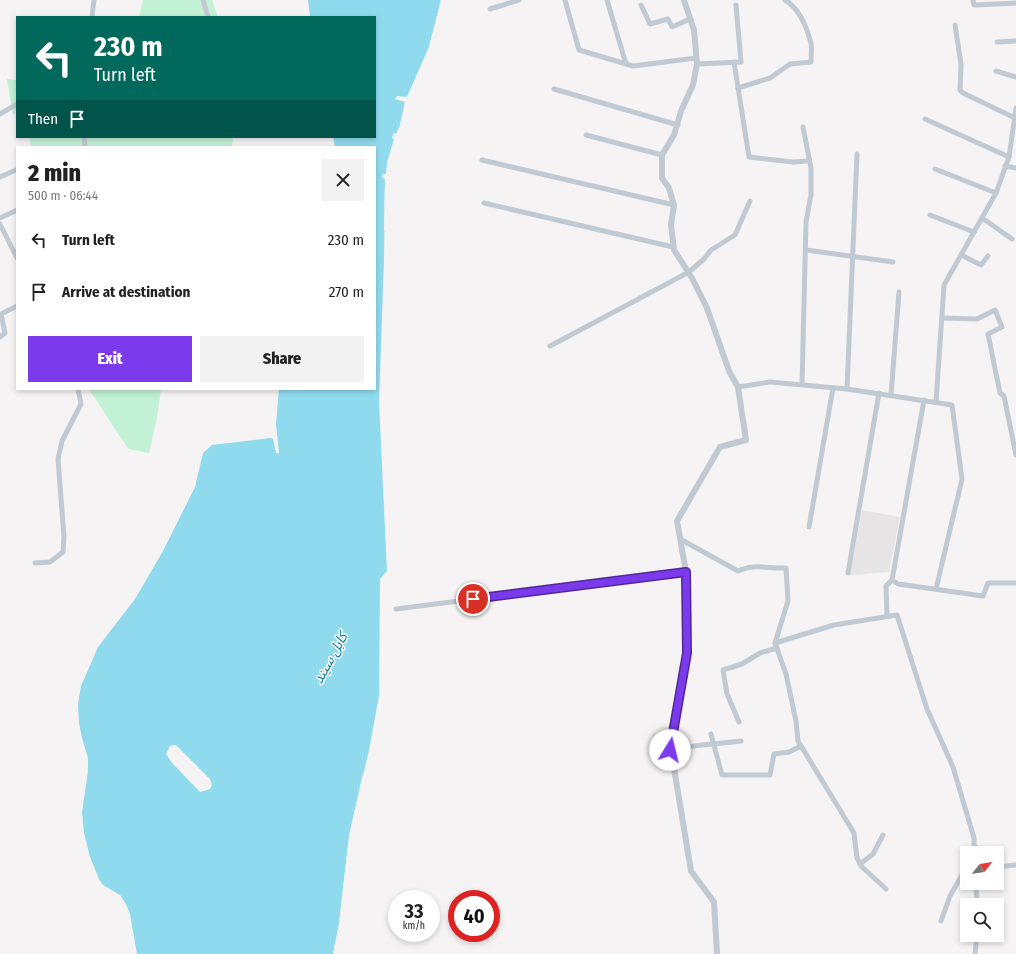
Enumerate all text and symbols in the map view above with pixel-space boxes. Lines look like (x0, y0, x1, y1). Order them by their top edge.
text: 230 m (94, 30, 163, 63)
icon: left (28, 32, 80, 84)
text: Turn left (94, 64, 156, 86)
icon: arrive (66, 108, 88, 130)
text: Then (28, 110, 58, 128)
text: 2 min (28, 159, 81, 187)
button: close (322, 159, 364, 201)
text: 500 m · 06:44 (28, 188, 98, 203)
icon: left (28, 229, 50, 251)
text: Turn left (62, 231, 115, 249)
text: 230 m (328, 231, 364, 249)
icon: arrive (28, 281, 50, 303)
text: Arrive at destination (62, 283, 190, 301)
text: 270 m (329, 283, 364, 301)
button: Exit (28, 336, 192, 382)
button: Share (200, 336, 364, 382)
pin (456, 582, 490, 616)
icon: arrive (462, 588, 484, 610)
water label: کابل سيند (310, 627, 353, 687)
position arrow (649, 729, 691, 771)
north arrow (960, 846, 1004, 890)
map controls (960, 846, 1004, 942)
speed limit sign: 40 (448, 890, 500, 942)
button: search (960, 898, 1004, 942)
text: 33 (405, 899, 423, 923)
text: km/h (403, 920, 425, 932)

